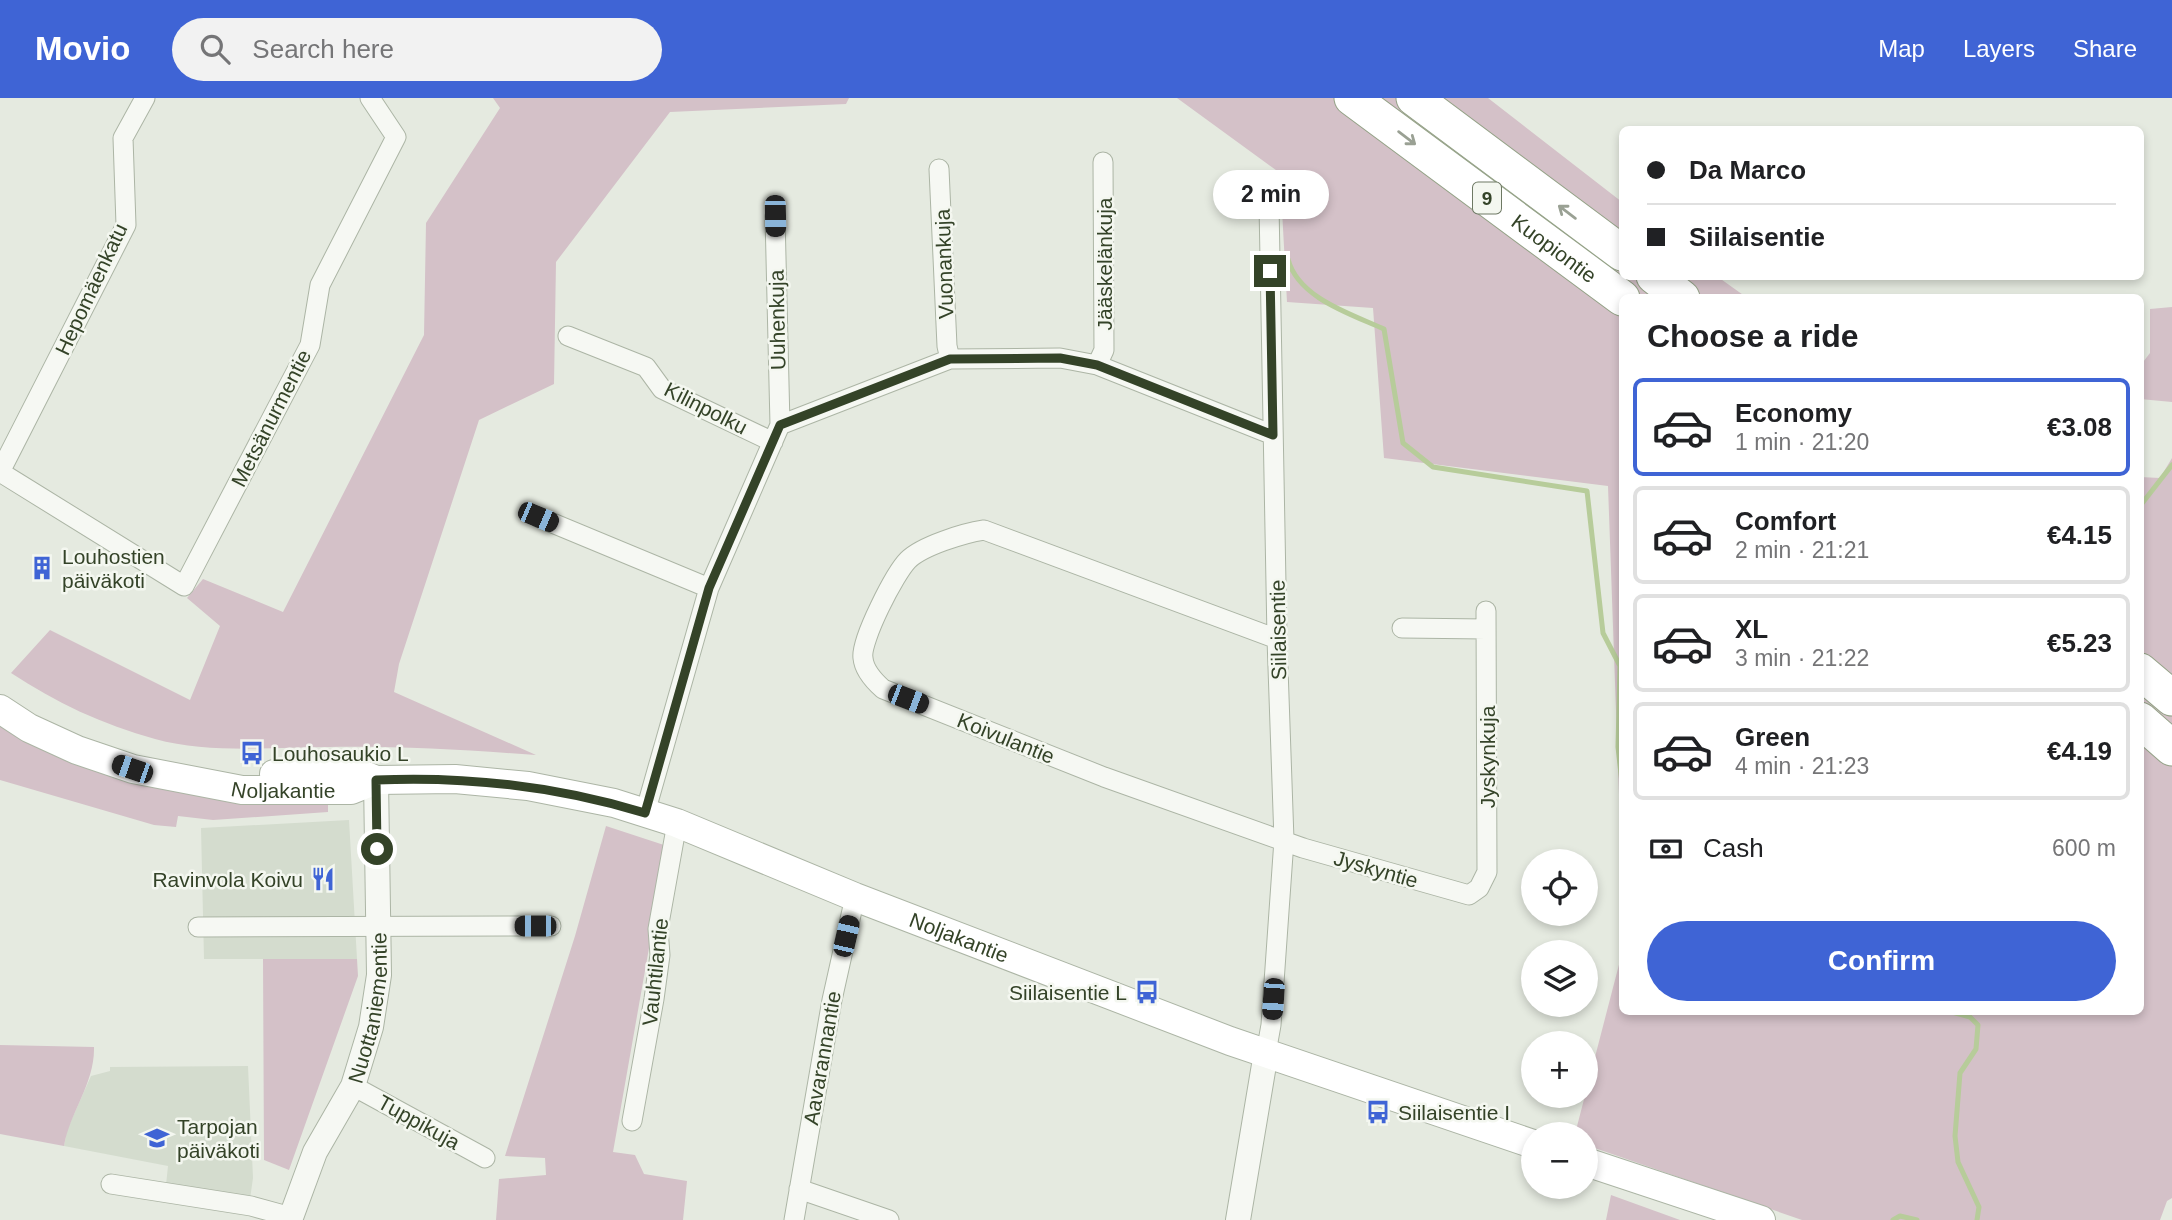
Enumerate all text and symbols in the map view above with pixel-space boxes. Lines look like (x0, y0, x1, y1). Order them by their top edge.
search box (172, 18, 662, 81)
text: Movio (35, 30, 130, 67)
icon: search (196, 30, 234, 68)
text: Search here (252, 34, 394, 64)
text: Map (1878, 35, 1925, 62)
text: Layers (1963, 35, 2035, 62)
text: Share (2073, 35, 2137, 62)
one-way arrow (1397, 131, 1416, 146)
text: Da Marco (1689, 155, 1806, 185)
callout: 2 min (1212, 170, 1328, 218)
text: 2 min (1241, 181, 1301, 207)
road number: 9 (1473, 183, 1501, 214)
car (765, 195, 786, 237)
street label: Jääskelänkuja (1093, 197, 1116, 331)
one-way arrow (1558, 205, 1577, 220)
street label: Vuonankuja (931, 208, 957, 319)
street label: Kuopiontie (1508, 209, 1601, 287)
street label: Hepomäenkatu (50, 220, 132, 358)
text: Siilaisentie (1689, 222, 1825, 252)
route end (1254, 255, 1286, 287)
street label: Uuhenkuja (765, 269, 789, 370)
text: Choose a ride (1647, 318, 1859, 354)
street label: Metsänurmentie (227, 346, 315, 490)
street label: Kilinpolku (661, 377, 751, 439)
icon: car (1651, 396, 1714, 459)
text: Economy (1735, 398, 1852, 428)
text: €3.08 (2047, 412, 2112, 442)
text: 1 min · 21:20 (1735, 429, 1869, 455)
car (515, 499, 562, 535)
icon: car (1651, 504, 1714, 567)
text: Comfort (1735, 506, 1836, 536)
text: €4.15 (2047, 520, 2112, 550)
text: 2 min · 21:21 (1735, 537, 1869, 563)
place label: Louhostien päiväkoti (62, 545, 165, 592)
building icon: Louhostien päiväkoti (28, 554, 56, 582)
street label: Siilaisentie (1266, 580, 1290, 680)
icon: car (1651, 612, 1714, 675)
text: XL (1735, 614, 1768, 644)
text: €5.23 (2047, 628, 2112, 658)
text: 3 min · 21:22 (1735, 645, 1869, 671)
car (885, 682, 932, 716)
street label: Jyskynkuja (1476, 705, 1499, 808)
street label: Koivulantie (954, 708, 1058, 768)
icon: car (1651, 720, 1714, 783)
text: Green (1735, 722, 1810, 752)
text: €4.19 (2047, 736, 2112, 766)
bus stop icon: Louhosaukio L (238, 739, 266, 767)
place label: Louhosaukio L (272, 742, 409, 765)
car (109, 752, 156, 786)
text: 4 min · 21:23 (1735, 753, 1869, 779)
street label: Noljakantie (229, 777, 335, 802)
icon: cash (1647, 830, 1685, 868)
route start (361, 833, 393, 865)
text: Cash (1703, 833, 1764, 863)
text: 600 m (2052, 835, 2116, 861)
street label: Jyskyntie (1331, 846, 1421, 892)
map controls (1521, 849, 1598, 1199)
button: locate (1521, 849, 1598, 926)
restaurant icon: Ravinvola Koivu (309, 865, 337, 893)
place label: Ravinvola Koivu (152, 868, 303, 891)
street label: Noljakantie (907, 908, 1012, 966)
car (832, 913, 861, 959)
car (515, 916, 557, 937)
street label: Vauhtilantie (638, 917, 672, 1027)
button: Confirm (1647, 921, 2116, 1001)
street label: Nuottaniementie (343, 932, 391, 1086)
button: layers (1521, 940, 1598, 1017)
car (1262, 977, 1285, 1021)
bus stop icon: Siilaisentie L (1133, 978, 1161, 1006)
place label: Siilaisentie L (1009, 981, 1127, 1004)
street label: Aavarannantie (799, 989, 845, 1127)
button: + (1521, 1031, 1598, 1108)
street label: Tuppikuja (374, 1090, 464, 1154)
bus stop icon: Siilaisentie I (1364, 1098, 1392, 1126)
place label: Siilaisentie I (1398, 1101, 1510, 1124)
place label: Tarpojan päiväkoti (177, 1115, 260, 1162)
button: − (1521, 1122, 1598, 1199)
school or university icon: Tarpojan päiväkoti (143, 1124, 171, 1152)

